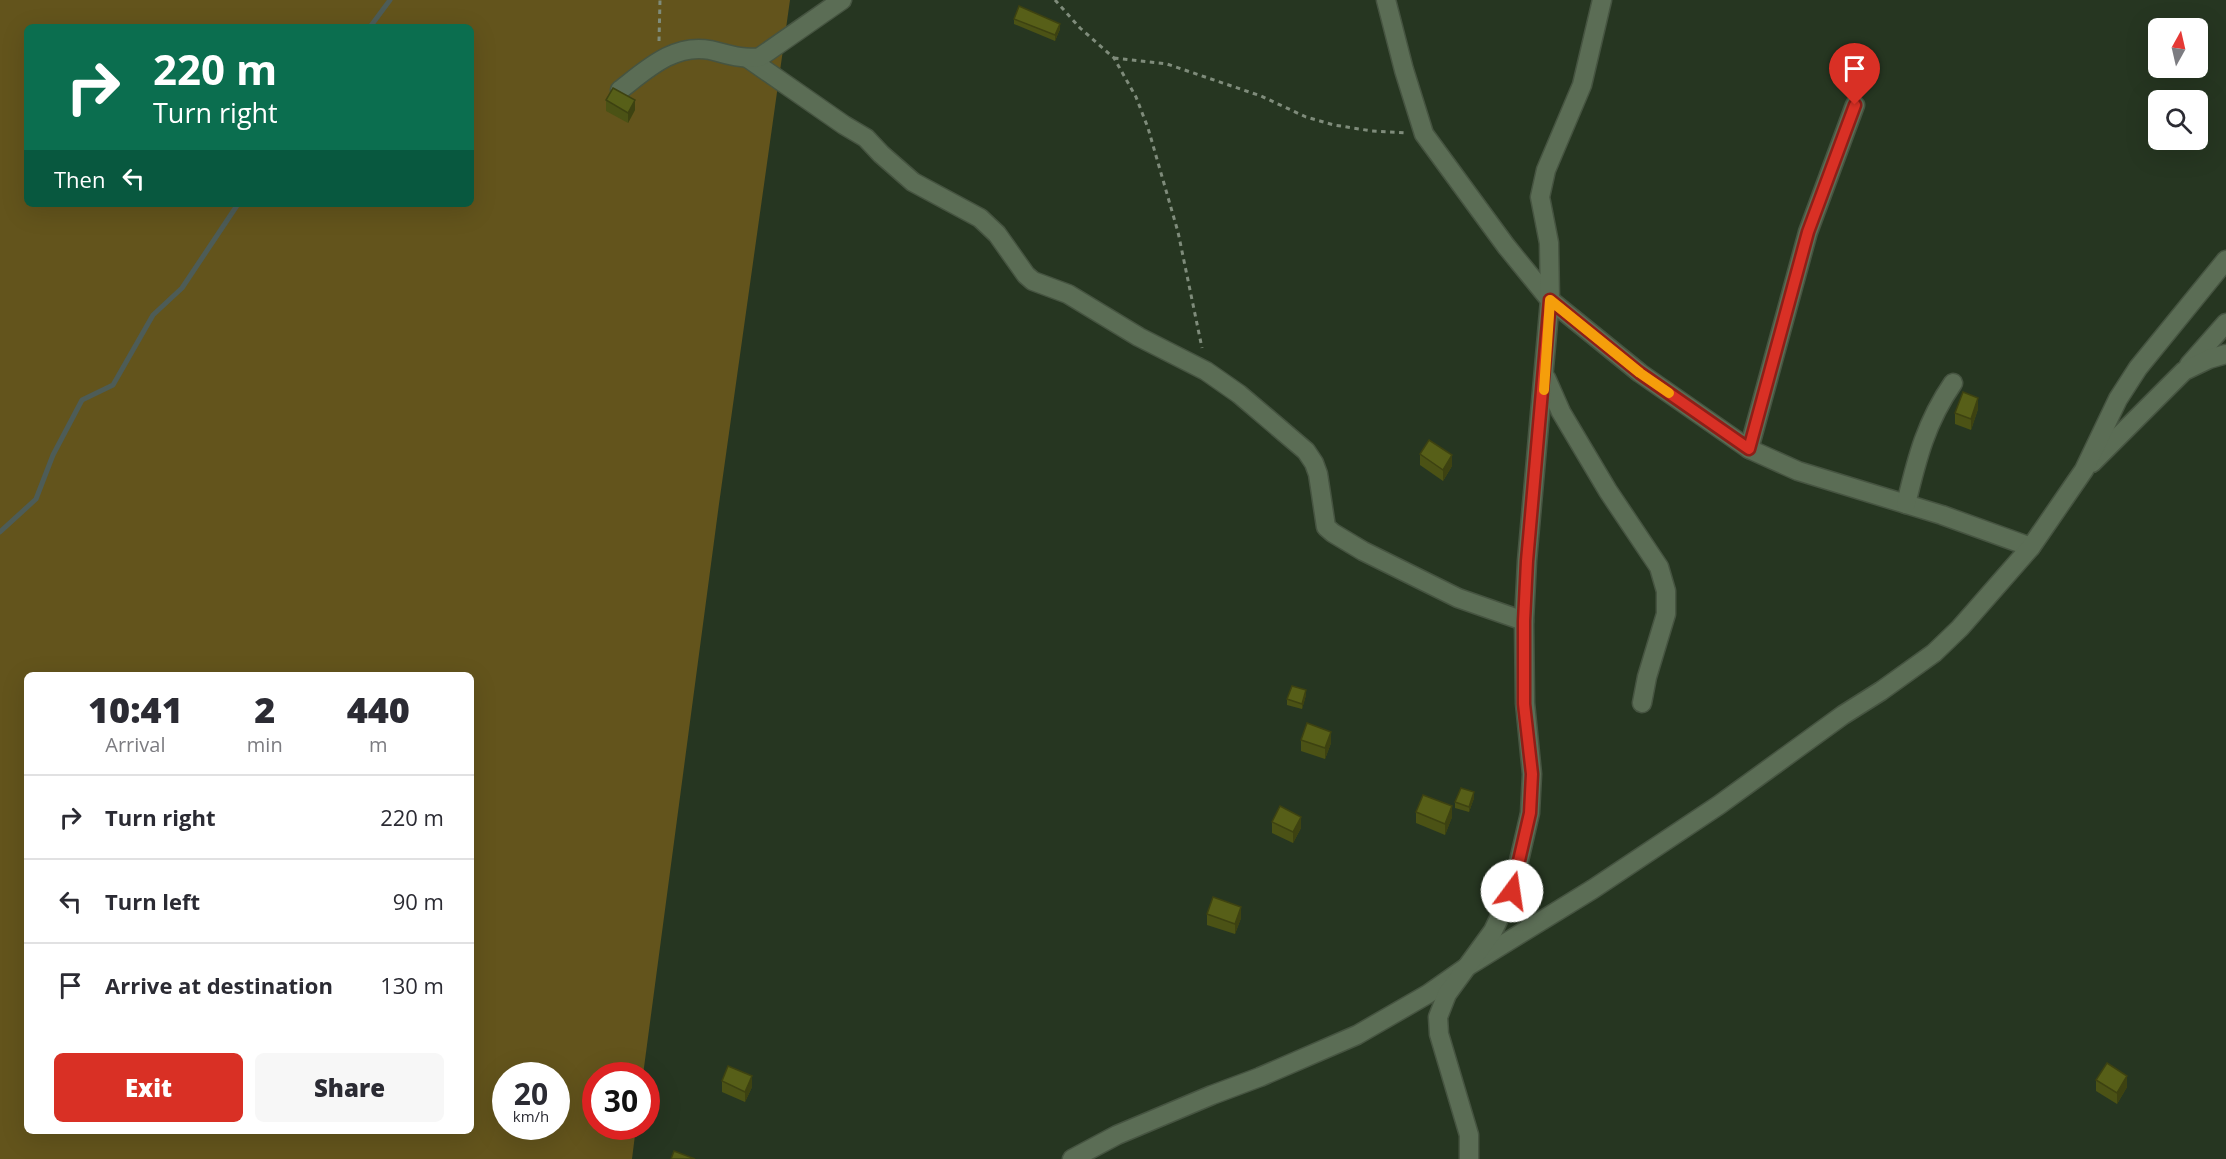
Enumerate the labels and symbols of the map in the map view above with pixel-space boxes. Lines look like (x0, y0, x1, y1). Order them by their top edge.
north arrow (2148, 18, 2208, 78)
pin (1829, 43, 1880, 105)
position arrow (1480, 859, 1544, 923)
speed limit sign: 30 (582, 1062, 660, 1140)

